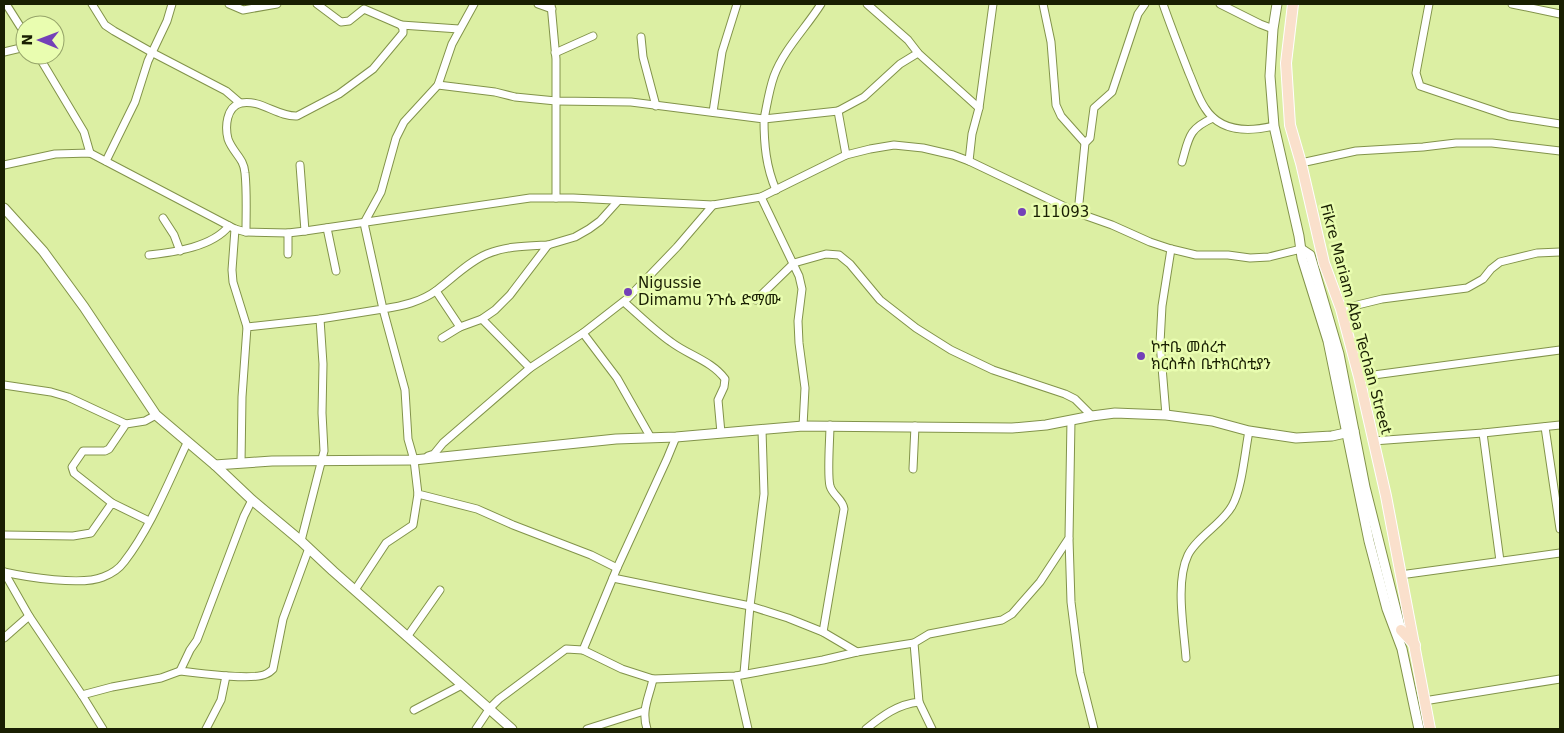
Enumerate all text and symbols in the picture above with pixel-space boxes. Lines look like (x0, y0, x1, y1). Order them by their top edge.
north arrow (15, 15, 65, 65)
text: N (19, 34, 35, 46)
street label: Fikre Mariam Aba Techan Street (1317, 202, 1395, 436)
place label: 111093 (1032, 203, 1089, 221)
marker: 111093 (1016, 206, 1028, 218)
place label: Nigussie Dimamu ንጉሴ ድማሙ (638, 274, 781, 309)
marker: Nigussie Dimamu ንጉሴ ድማሙ (622, 286, 634, 298)
place label: ኮተቤ መሰረተ ክርስቶስ ቤተክርስቲያን (1151, 338, 1271, 373)
marker: ኮተቤ መሰረተ ክርስቶስ ቤተክርስቲያን (1135, 350, 1147, 362)

